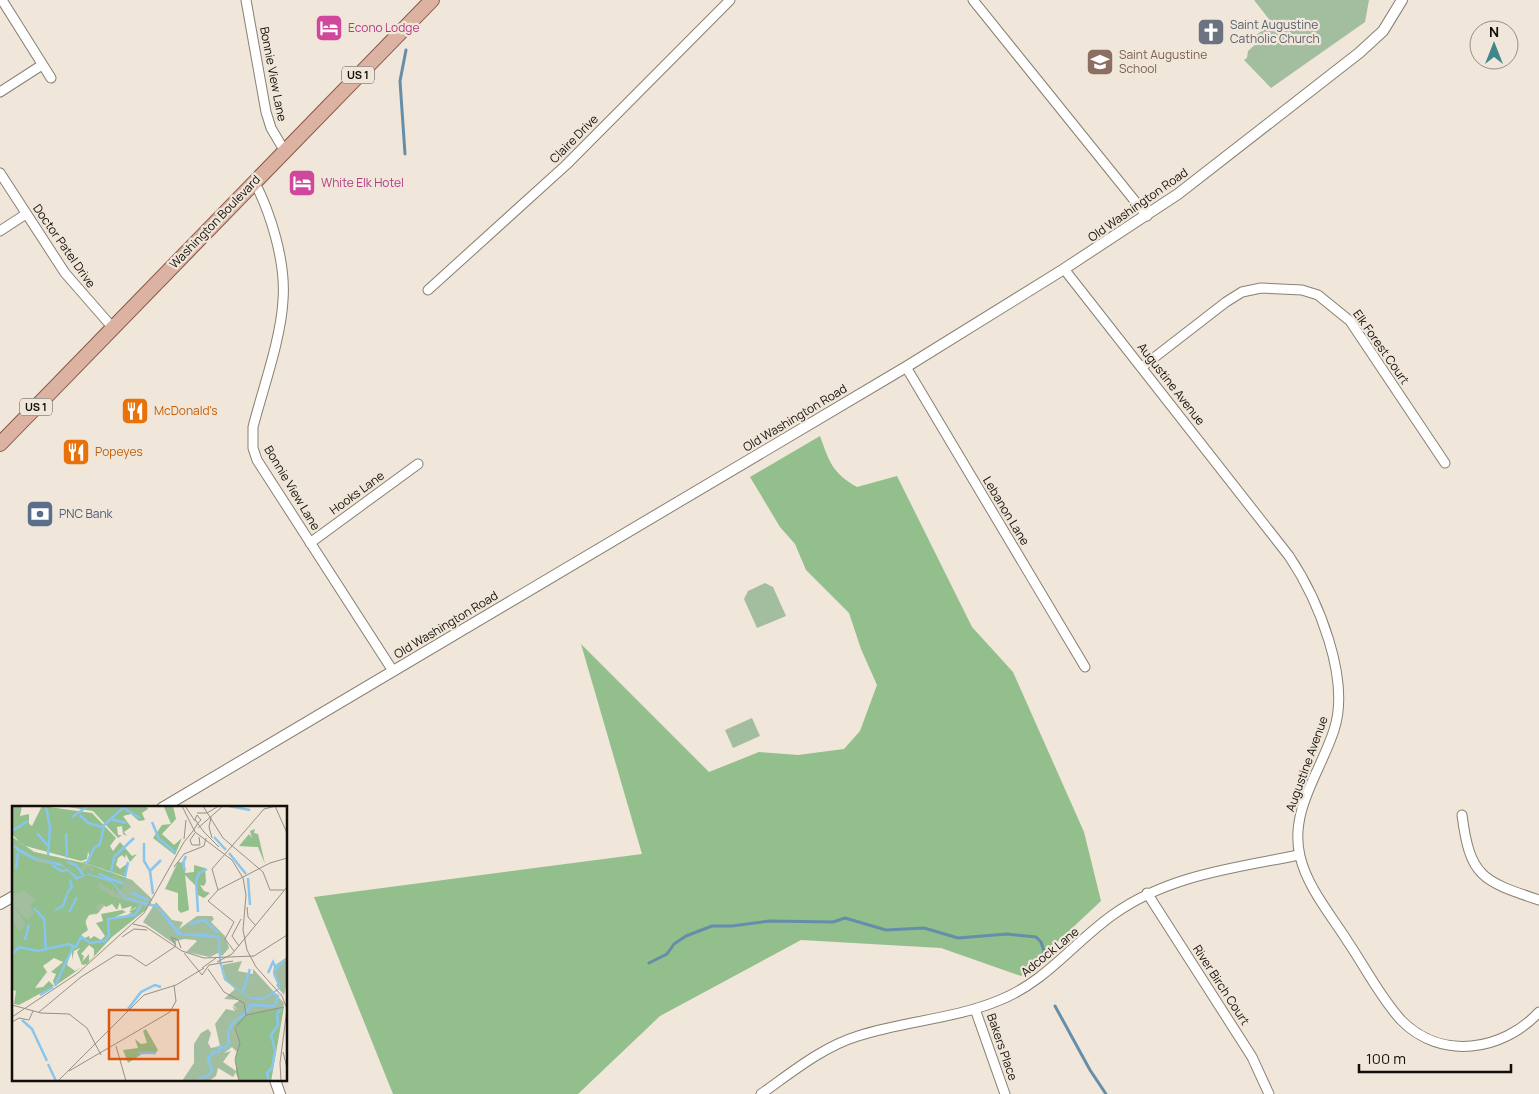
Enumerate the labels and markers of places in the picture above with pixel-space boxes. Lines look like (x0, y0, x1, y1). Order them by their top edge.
hotel icon: Econo Lodge (314, 13, 344, 43)
place label: Saint Augustine Catholic Church (1230, 16, 1320, 47)
church icon: Saint Augustine Catholic Church (1196, 17, 1226, 47)
place label: Econo Lodge (348, 19, 419, 36)
place label: Saint Augustine School (1119, 46, 1207, 77)
school or university icon: Saint Augustine School (1085, 47, 1115, 77)
hotel icon: White Elk Hotel (287, 168, 317, 198)
place label: White Elk Hotel (321, 174, 404, 191)
restaurant icon: McDonald's (120, 396, 150, 426)
place label: McDonald's (154, 402, 218, 419)
restaurant icon: Popeyes (61, 437, 91, 467)
place label: Popeyes (95, 443, 143, 460)
bank icon: PNC Bank (25, 499, 55, 529)
place label: PNC Bank (59, 505, 114, 522)

